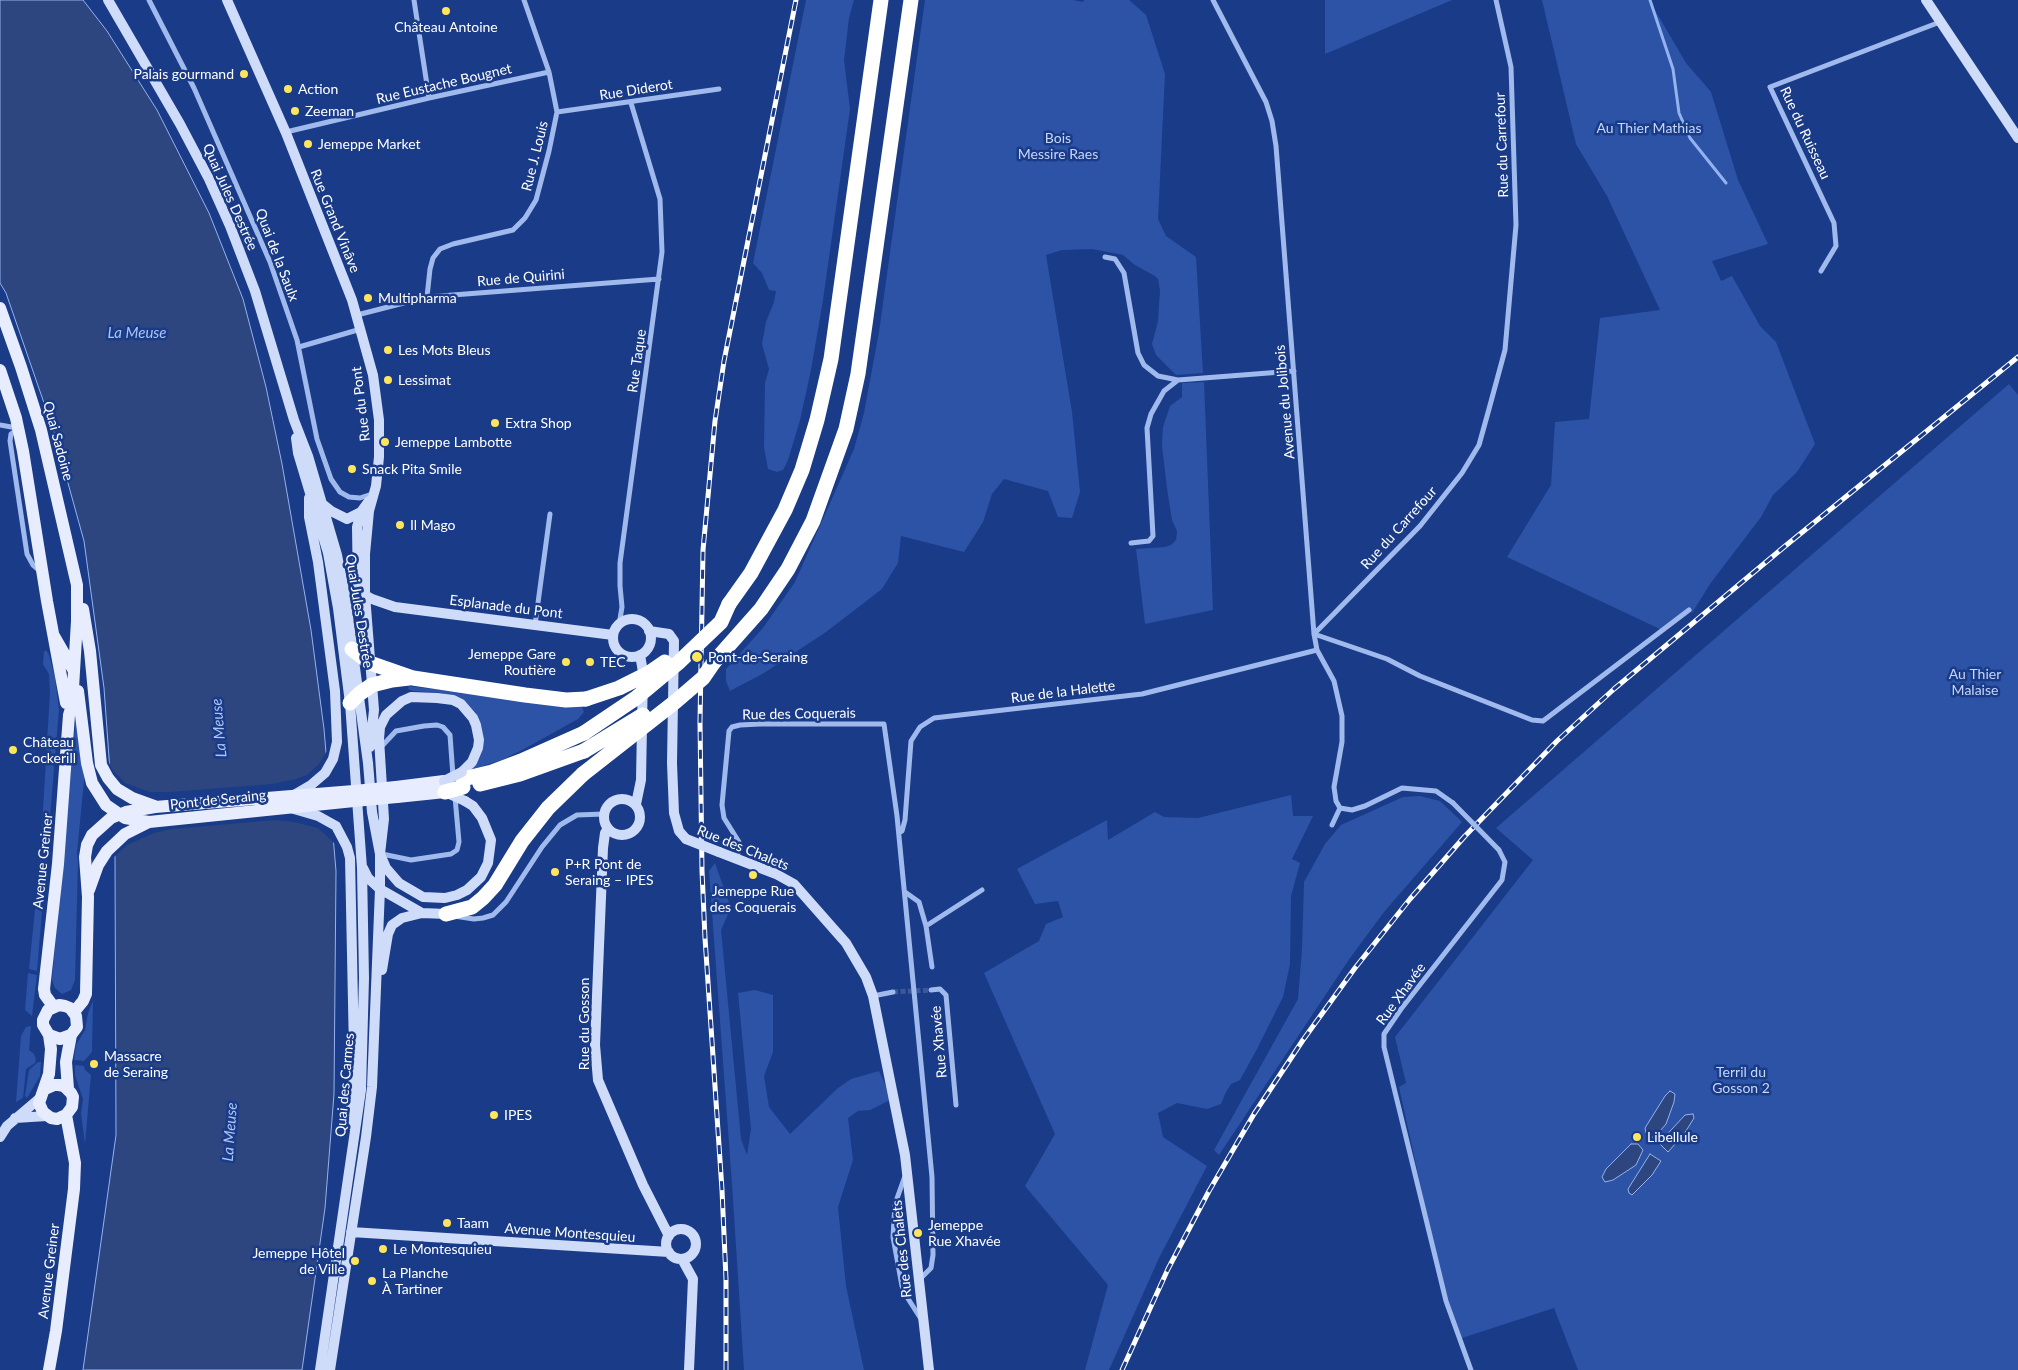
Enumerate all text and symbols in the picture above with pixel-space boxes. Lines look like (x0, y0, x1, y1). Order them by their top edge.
marker: Château Antoine (440, 5, 452, 17)
place label: Château Antoine (394, 19, 498, 35)
street label: Rue Eustache Bougnet (375, 60, 513, 108)
place label: Palais gourmand (133, 66, 234, 82)
marker: Palais gourmand (238, 68, 250, 80)
street label: Rue Diderot (598, 76, 674, 104)
place label: Action (298, 81, 338, 97)
marker: Action (282, 83, 294, 95)
street label: Rue du Ruisseau (1776, 84, 1834, 182)
street label: Rue du Carrefour (1492, 92, 1512, 198)
place label: Zeeman (305, 103, 354, 119)
marker: Zeeman (289, 105, 301, 117)
street label: Rue J. Louis (518, 119, 552, 193)
park label: Au Thier Mathias (1597, 120, 1701, 136)
park label: Bois Messire Raes (1018, 130, 1098, 162)
place label: Jemeppe Market (318, 136, 421, 152)
marker: Jemeppe Market (302, 138, 314, 150)
street label: Quai Jules Destrée (199, 141, 261, 253)
street label: Rue Grand Vinâve (307, 167, 363, 275)
street label: Quai de la Saulx (252, 206, 302, 304)
street label: Rue de Quirini (476, 266, 566, 290)
place label: Multipharma (378, 290, 457, 306)
marker: Multipharma (362, 292, 374, 304)
water label: La Meuse (107, 324, 167, 342)
street label: Rue Taque (624, 328, 650, 394)
place label: Les Mots Bleus (398, 342, 490, 358)
marker: Les Mots Bleus (382, 344, 394, 356)
street label: Avenue du Jolibois (1272, 344, 1298, 460)
street label: Rue du Pont (348, 366, 374, 442)
place label: Lessimat (398, 372, 451, 388)
marker: Lessimat (382, 374, 394, 386)
street label: Quai Sadoine (39, 399, 77, 483)
place label: Extra Shop (505, 415, 572, 431)
marker: Extra Shop (489, 417, 501, 429)
place label: Jemeppe Lambotte (395, 434, 512, 450)
marker: Jemeppe Lambotte (379, 436, 391, 448)
place label: Snack Pita Smile (362, 461, 462, 477)
marker: Snack Pita Smile (346, 463, 358, 475)
street label: Rue du Carrefour (1357, 483, 1441, 573)
place label: Il Mago (410, 517, 456, 533)
marker: Il Mago (394, 519, 406, 531)
street label: Quai Jules Destrée (342, 553, 376, 669)
street label: Esplanade du Pont (449, 592, 563, 622)
place label: Jemeppe Gare Routière (468, 646, 556, 679)
place label: Pont-de-Seraing (708, 649, 808, 665)
marker: Pont-de-Seraing (690, 650, 704, 664)
place label: TEC (600, 654, 625, 670)
marker: Jemeppe Gare Routière (560, 656, 572, 668)
marker: TEC (584, 656, 596, 668)
park label: Au Thier Malaise (1949, 666, 2001, 699)
street label: Rue de la Halette (1010, 677, 1116, 707)
water label: La Meuse (207, 698, 231, 758)
street label: Rue des Coquerais (742, 705, 856, 723)
place label: Château Cockerill (23, 734, 76, 766)
marker: Château Cockerill (7, 744, 19, 756)
street label: Pont de Seraing (169, 787, 267, 813)
street label: Avenue Greiner (30, 812, 56, 910)
street label: Rue des Chalets (694, 822, 792, 874)
place label: P+R Pont de Seraing – IPES (565, 856, 654, 889)
marker: P+R Pont de Seraing – IPES (549, 866, 561, 878)
marker: Jemeppe Rue des Coquerais (747, 869, 759, 881)
place label: Jemeppe Rue des Coquerais (710, 883, 796, 916)
street label: Rue Xhavée (1373, 960, 1429, 1028)
street label: Rue du Gosson (576, 978, 592, 1070)
street label: Rue Xhavée (927, 1005, 951, 1079)
street label: Quai des Carmes (332, 1032, 358, 1138)
place label: Massacre de Seraing (104, 1048, 168, 1080)
marker: Massacre de Seraing (88, 1058, 100, 1070)
park label: Terril du Gosson 2 (1712, 1064, 1770, 1096)
water label: La Meuse (219, 1102, 241, 1162)
place label: IPES (504, 1107, 532, 1123)
marker: IPES (488, 1109, 500, 1121)
place label: Libellule (1647, 1129, 1698, 1145)
marker: Libellule (1631, 1131, 1643, 1143)
street label: Rue des Chalets (889, 1199, 915, 1299)
place label: Taam (457, 1215, 489, 1231)
marker: Taam (441, 1217, 453, 1229)
place label: Jemeppe Rue Xhavée (928, 1217, 1001, 1250)
street label: Avenue Montesquieu (504, 1220, 636, 1246)
street label: Avenue Greiner (35, 1222, 63, 1320)
marker: Jemeppe Rue Xhavée (912, 1227, 924, 1239)
place label: Le Montesquieu (393, 1241, 492, 1257)
marker: Le Montesquieu (377, 1243, 389, 1255)
place label: Jemeppe Hôtel de Ville (252, 1245, 345, 1278)
marker: Jemeppe Hôtel de Ville (349, 1255, 361, 1267)
place label: La Planche À Tartiner (382, 1265, 448, 1298)
marker: La Planche À Tartiner (366, 1275, 378, 1287)

